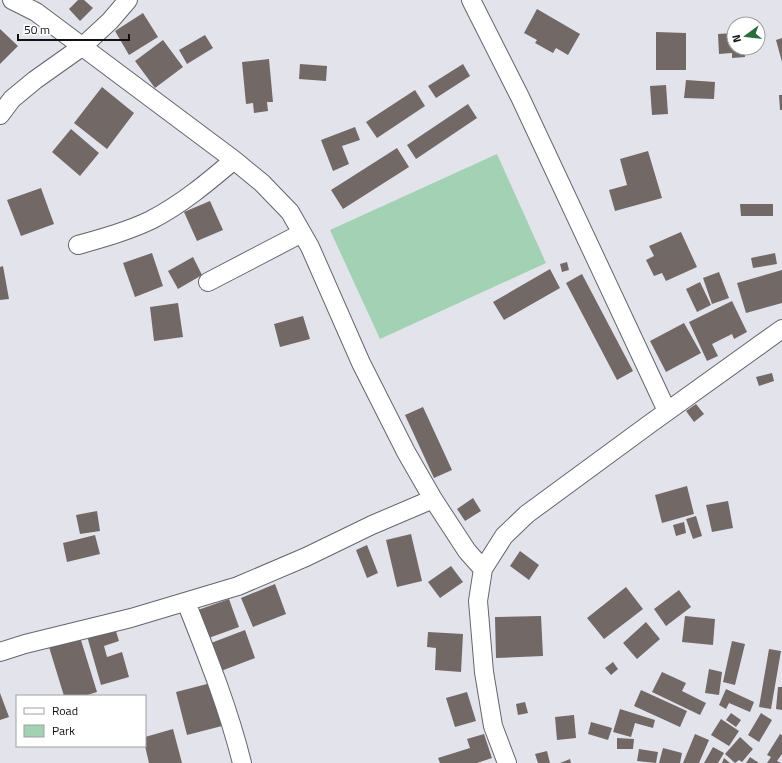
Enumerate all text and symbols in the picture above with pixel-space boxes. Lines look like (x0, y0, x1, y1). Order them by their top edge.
scale bar (18, 16, 129, 42)
north arrow (726, 16, 766, 56)
text: 50 m (24, 20, 50, 39)
text: N (728, 33, 745, 44)
legend (16, 695, 146, 747)
text: Road (52, 701, 78, 720)
text: Park (52, 721, 75, 740)

